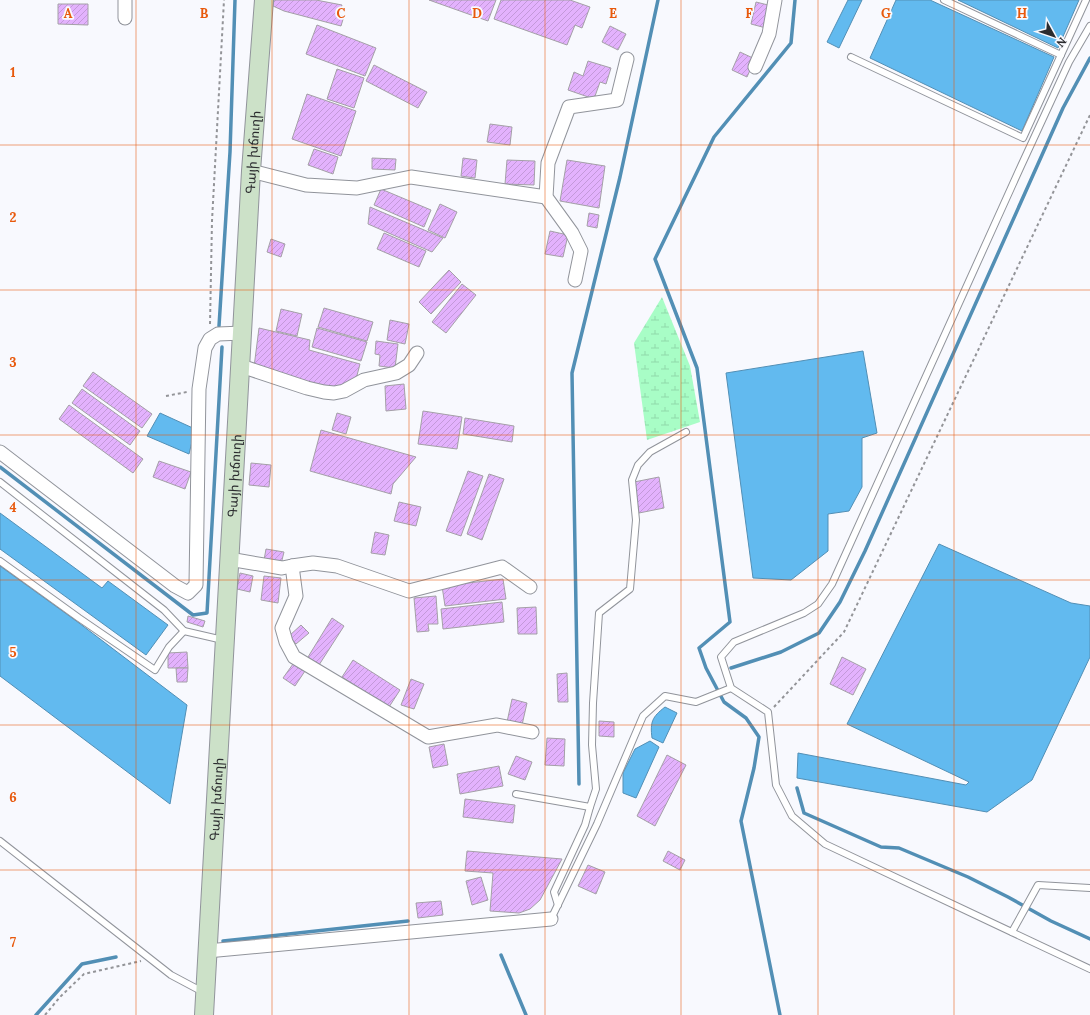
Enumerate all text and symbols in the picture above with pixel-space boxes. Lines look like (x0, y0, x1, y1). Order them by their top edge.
text: A (64, 5, 73, 22)
text: B (200, 5, 209, 22)
text: C (337, 5, 346, 22)
text: D (472, 5, 482, 22)
text: E (609, 5, 617, 22)
text: F (745, 5, 753, 22)
text: G (881, 5, 891, 22)
text: H (1017, 5, 1027, 22)
north arrow (1034, 16, 1074, 56)
text: N (1053, 35, 1070, 51)
text: 1 (10, 64, 16, 81)
street label: Գայի խճուղի (242, 110, 265, 195)
text: 2 (10, 209, 17, 226)
text: 3 (9, 354, 17, 371)
street label: Գայի խճուղի (224, 434, 245, 518)
text: 4 (9, 499, 17, 516)
text: 5 (9, 644, 17, 661)
street label: Գայի խճուղի (206, 757, 227, 842)
text: 6 (9, 789, 17, 806)
text: 7 (10, 934, 16, 951)

